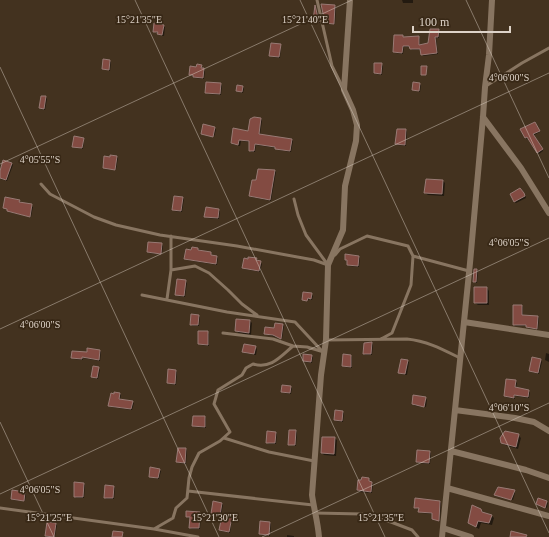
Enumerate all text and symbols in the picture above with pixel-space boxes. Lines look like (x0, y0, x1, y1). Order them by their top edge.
scale bar (413, 8, 510, 34)
text: 15°21'35"E (116, 14, 162, 25)
text: 15°21'40"E (282, 14, 328, 25)
text: 100 m (419, 15, 450, 29)
text: 4°06'00"S (489, 72, 529, 83)
text: 4°05'55"S (20, 154, 60, 165)
text: 4°06'05"S (489, 237, 529, 248)
text: 4°06'00"S (20, 319, 60, 330)
text: 4°06'10"S (489, 402, 529, 413)
text: 4°06'05"S (20, 484, 60, 495)
text: 15°21'25"E (26, 512, 72, 523)
text: 15°21'30"E (192, 512, 238, 523)
text: 15°21'35"E (358, 512, 404, 523)

